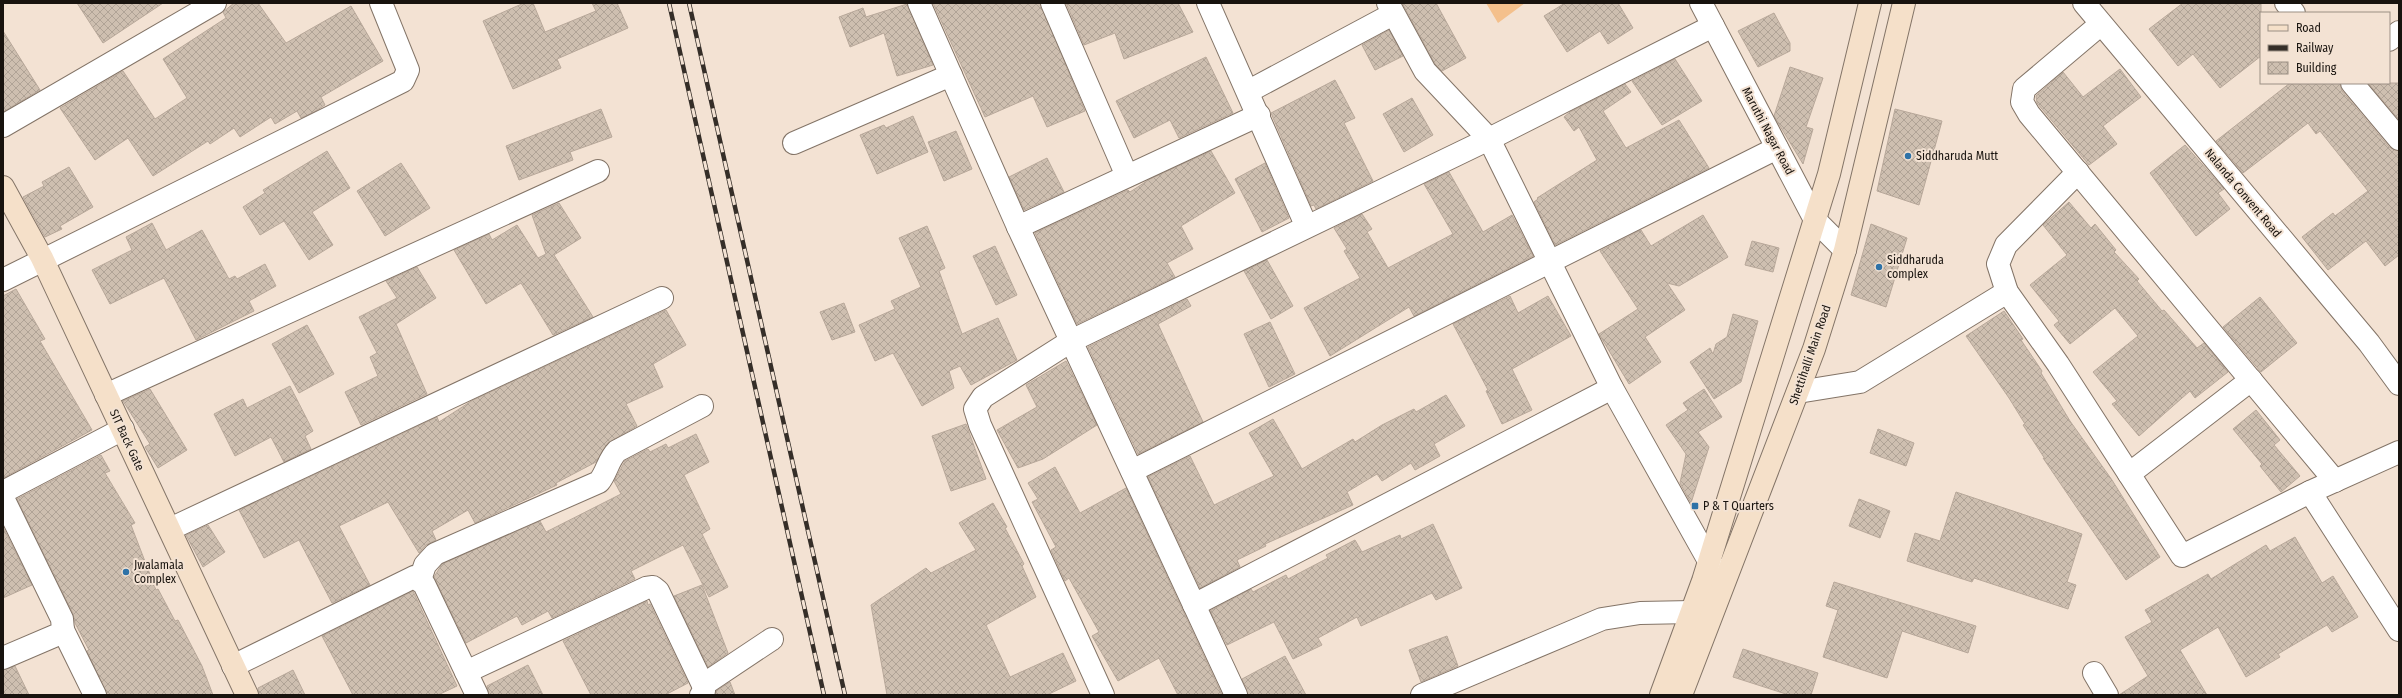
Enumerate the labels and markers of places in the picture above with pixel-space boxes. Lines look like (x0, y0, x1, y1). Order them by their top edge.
place label: Siddharuda Mutt (1916, 149, 1998, 163)
marker: Siddharuda Mutt (1903, 151, 1913, 161)
place label: Siddharuda complex (1887, 253, 1944, 281)
marker: Siddharuda complex (1874, 262, 1884, 272)
place label: P & T Quarters (1703, 499, 1774, 513)
marker: P & T Quarters (1690, 501, 1700, 511)
place label: Jwalamala Complex (134, 558, 184, 586)
marker: Jwalamala Complex (121, 567, 131, 577)

